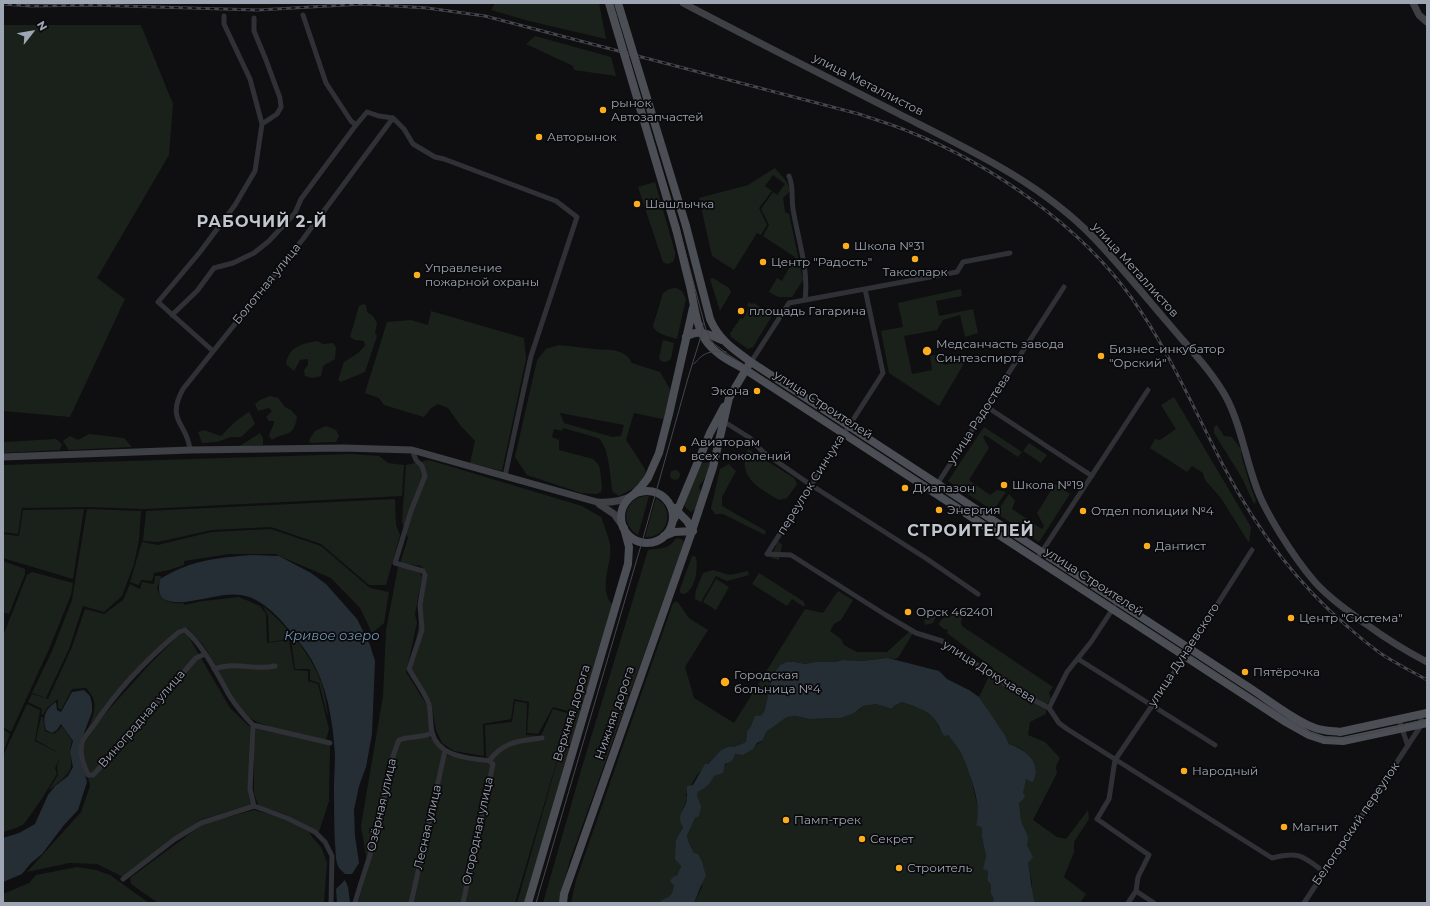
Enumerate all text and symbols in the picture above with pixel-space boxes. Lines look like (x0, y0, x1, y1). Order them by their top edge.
north arrow (12, 12, 52, 52)
text: N (34, 18, 51, 33)
street label: улица Металлистов (810, 51, 926, 119)
place label: рынок Автозапчастей (611, 96, 704, 124)
marker: рынок Автозапчастей (598, 105, 608, 115)
place label: Авторынок (547, 130, 617, 144)
marker: Авторынок (534, 132, 544, 142)
place label: Шашлычка (645, 197, 714, 211)
marker: Шашлычка (632, 199, 642, 209)
district label: РАБОЧИЙ 2‑Й (196, 212, 328, 232)
street label: улица Металлистов (1089, 220, 1181, 320)
place label: Школа №31 (854, 239, 925, 253)
street label: Болотная улица (230, 241, 304, 327)
marker: Школа №31 (841, 241, 851, 251)
marker: Таксопарк (910, 254, 920, 264)
place label: Центр "Радость" (771, 255, 872, 269)
marker: Центр "Радость" (758, 257, 768, 267)
place label: Управление пожарной охраны (425, 261, 539, 289)
place label: Таксопарк (882, 265, 948, 279)
marker: Управление пожарной охраны (412, 270, 422, 280)
place label: площадь Гагарина (749, 304, 866, 318)
marker: площадь Гагарина (736, 306, 746, 316)
place label: Медсанчасть завода Синтезспирта (936, 337, 1064, 365)
place label: Бизнес-инкубатор "Орский" (1109, 342, 1225, 370)
marker: Медсанчасть завода Синтезспирта (921, 345, 933, 357)
marker: Бизнес-инкубатор "Орский" (1096, 351, 1106, 361)
street label: улица Строителей (771, 368, 875, 442)
street label: улица Радостева (944, 371, 1014, 467)
place label: Экона (711, 384, 749, 398)
marker: Экона (752, 386, 762, 396)
street label: переулок Синчука (774, 432, 848, 538)
place label: Авиаторам всех поколений (691, 435, 791, 463)
marker: Авиаторам всех поколений (678, 444, 688, 454)
place label: Школа №19 (1012, 478, 1084, 492)
marker: Школа №19 (999, 480, 1009, 490)
place label: Диапазон (913, 481, 975, 495)
marker: Диапазон (900, 483, 910, 493)
place label: Энергия (947, 503, 1000, 517)
place label: Отдел полиции №4 (1091, 504, 1214, 518)
marker: Энергия (934, 505, 944, 515)
marker: Отдел полиции №4 (1078, 506, 1088, 516)
district label: СТРОИТЕЛЕЙ (907, 521, 1035, 541)
place label: Дантист (1155, 539, 1206, 553)
marker: Дантист (1142, 541, 1152, 551)
street label: улица Строителей (1042, 545, 1146, 619)
street label: улица Дунаевского (1145, 601, 1223, 709)
place label: Орск 462401 (916, 605, 993, 619)
marker: Орск 462401 (903, 607, 913, 617)
place label: Центр "Система" (1299, 611, 1403, 625)
marker: Центр "Система" (1286, 613, 1296, 623)
water label: Кривое озеро (284, 628, 380, 644)
street label: улица Докучаева (940, 638, 1038, 706)
street label: Верхняя дорога (550, 663, 594, 763)
street label: Нижняя дорога (592, 664, 638, 762)
place label: Пятёрочка (1253, 665, 1320, 679)
street label: Виноградная улица (96, 667, 188, 771)
marker: Пятёрочка (1240, 667, 1250, 677)
place label: Городская больница №4 (734, 668, 821, 696)
marker: Городская больница №4 (719, 676, 731, 688)
street label: Озёрная улица (364, 757, 400, 853)
street label: Белогорский переулок (1309, 760, 1403, 888)
place label: Народный (1192, 764, 1258, 778)
marker: Народный (1179, 766, 1189, 776)
street label: Огородная улица (460, 776, 496, 886)
street label: Лесная улица (411, 783, 445, 871)
place label: Памп-трек (794, 813, 861, 827)
marker: Памп-трек (781, 815, 791, 825)
place label: Магнит (1292, 820, 1338, 834)
marker: Магнит (1279, 822, 1289, 832)
place label: Секрет (870, 832, 914, 846)
marker: Секрет (857, 834, 867, 844)
place label: Строитель (907, 861, 972, 875)
marker: Строитель (894, 863, 904, 873)

